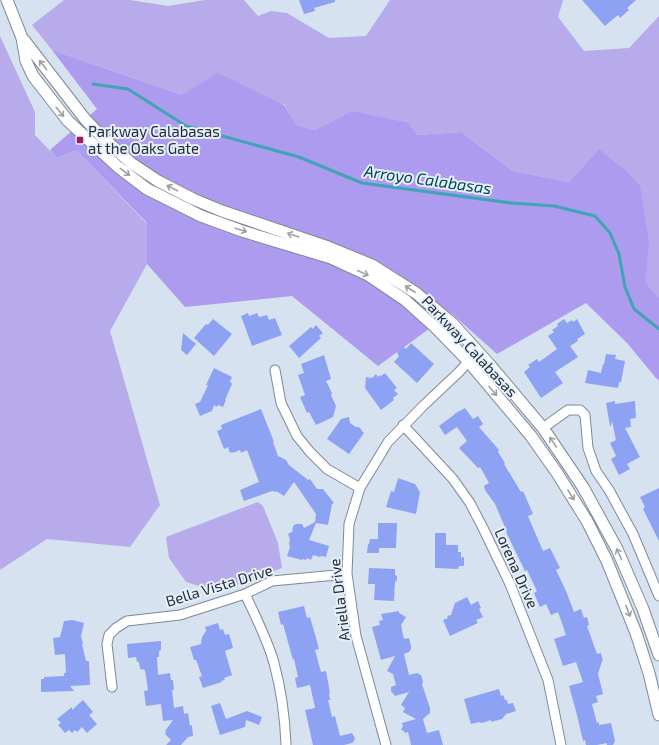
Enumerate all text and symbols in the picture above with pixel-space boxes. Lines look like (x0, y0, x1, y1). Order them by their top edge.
one-way arrow (38, 59, 47, 70)
one-way arrow (56, 106, 65, 117)
place label: Parkway Calabasas at the Oaks Gate (88, 122, 220, 157)
marker: Parkway Calabasas at the Oaks Gate (75, 135, 85, 145)
water label: Arroyo Calabasas (362, 161, 493, 198)
one-way arrow (120, 168, 131, 176)
one-way arrow (166, 184, 178, 192)
one-way arrow (234, 227, 246, 235)
one-way arrow (286, 231, 299, 238)
one-way arrow (357, 270, 369, 277)
one-way arrow (404, 285, 416, 293)
street label: Parkway Calabasas (418, 292, 522, 400)
one-way arrow (488, 386, 498, 396)
one-way arrow (549, 437, 557, 448)
one-way arrow (567, 489, 575, 501)
street label: Lorena Drive (491, 525, 543, 611)
one-way arrow (615, 548, 622, 560)
street label: Ariella Drive (325, 558, 353, 642)
street label: Bella Vista Drive (163, 560, 275, 610)
one-way arrow (624, 605, 632, 617)

